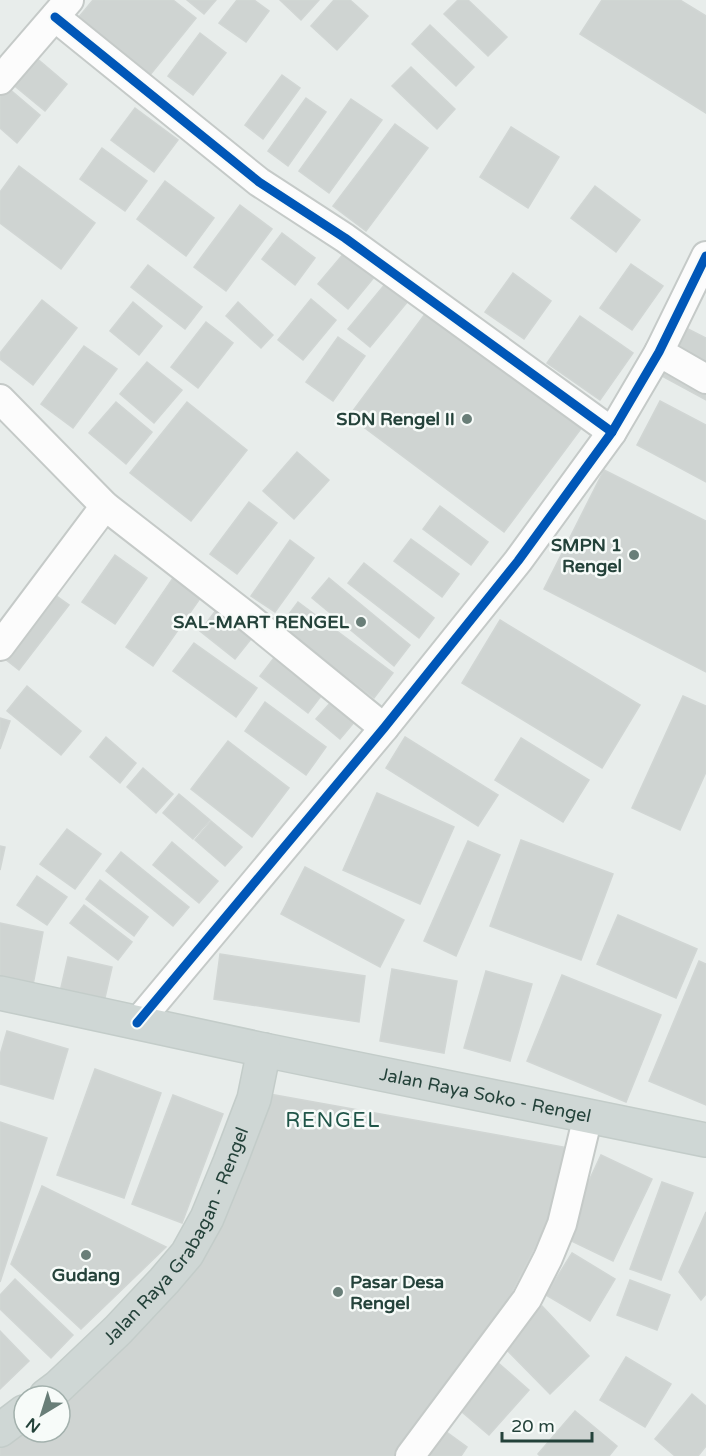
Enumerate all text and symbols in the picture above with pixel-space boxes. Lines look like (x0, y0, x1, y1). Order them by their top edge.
place label: SDN Rengel II (336, 408, 455, 430)
marker: SDN Rengel II (460, 412, 474, 426)
place label: SMPN 1 Rengel (551, 534, 622, 577)
marker: SMPN 1 Rengel (627, 548, 641, 562)
place label: SAL-MART RENGEL (173, 611, 350, 633)
marker: SAL-MART RENGEL (354, 615, 368, 629)
street label: Jalan Raya Soko - Rengel (378, 1063, 593, 1127)
district label: RENGEL (285, 1108, 381, 1133)
street label: Jalan Raya Grabagan - Rengel (99, 1124, 253, 1349)
marker: Gudang (79, 1248, 93, 1262)
place label: Gudang (52, 1264, 120, 1286)
place label: Pasar Desa Rengel (350, 1271, 444, 1314)
marker: Pasar Desa Rengel (331, 1285, 345, 1299)
north arrow (12, 1384, 72, 1444)
scale bar (502, 1405, 592, 1443)
text: N (22, 1413, 45, 1437)
text: 20 m (511, 1415, 555, 1437)

